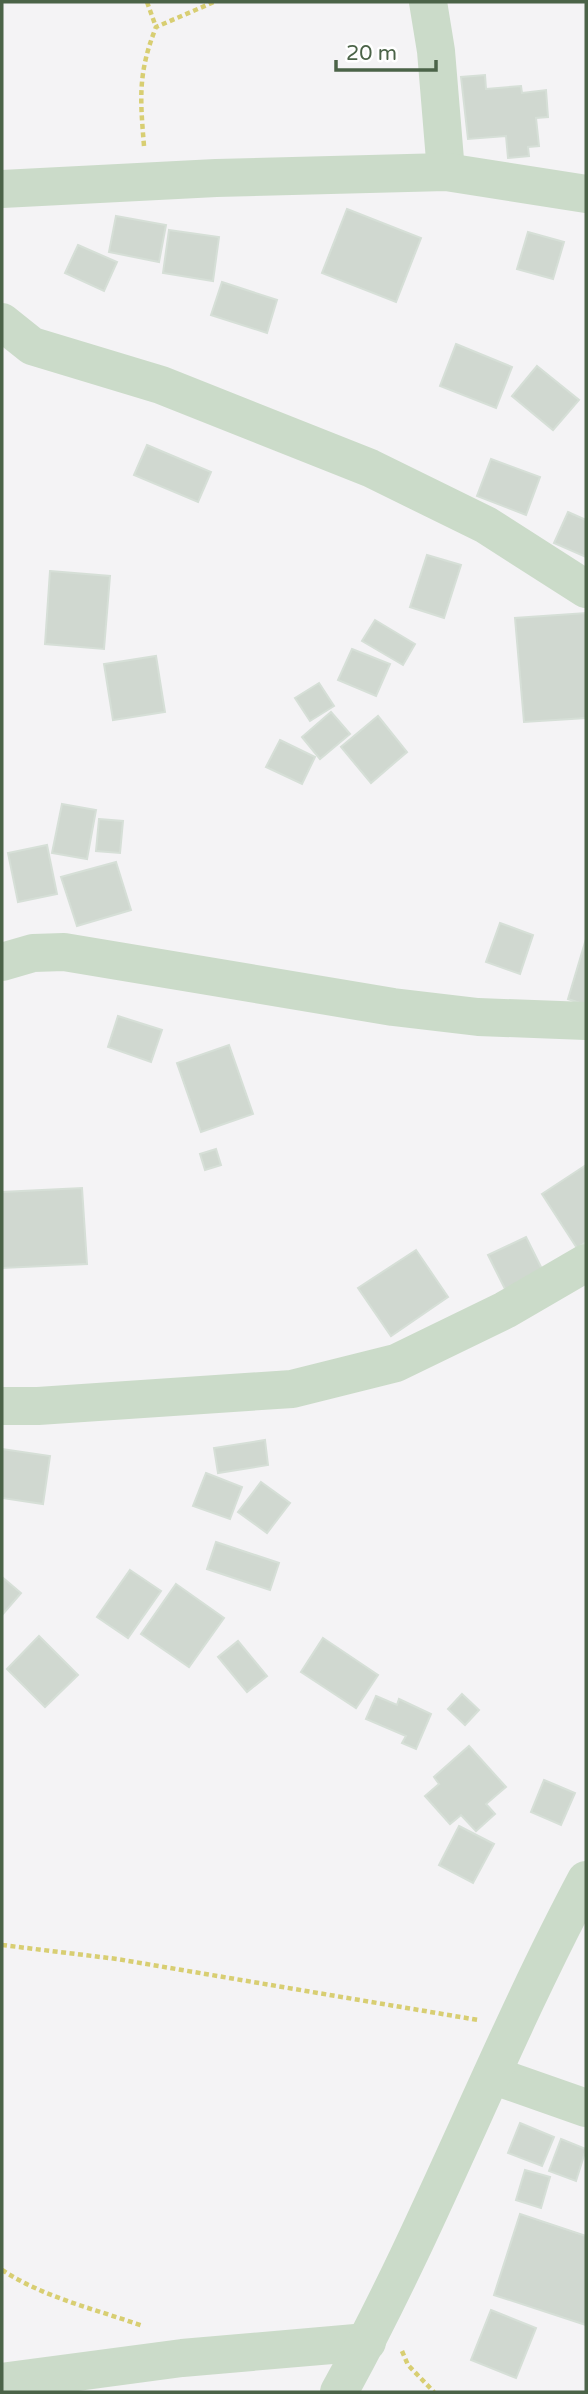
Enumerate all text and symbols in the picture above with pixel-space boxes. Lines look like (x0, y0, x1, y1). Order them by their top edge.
scale bar (336, 28, 436, 72)
text: 20 m (346, 41, 397, 66)

